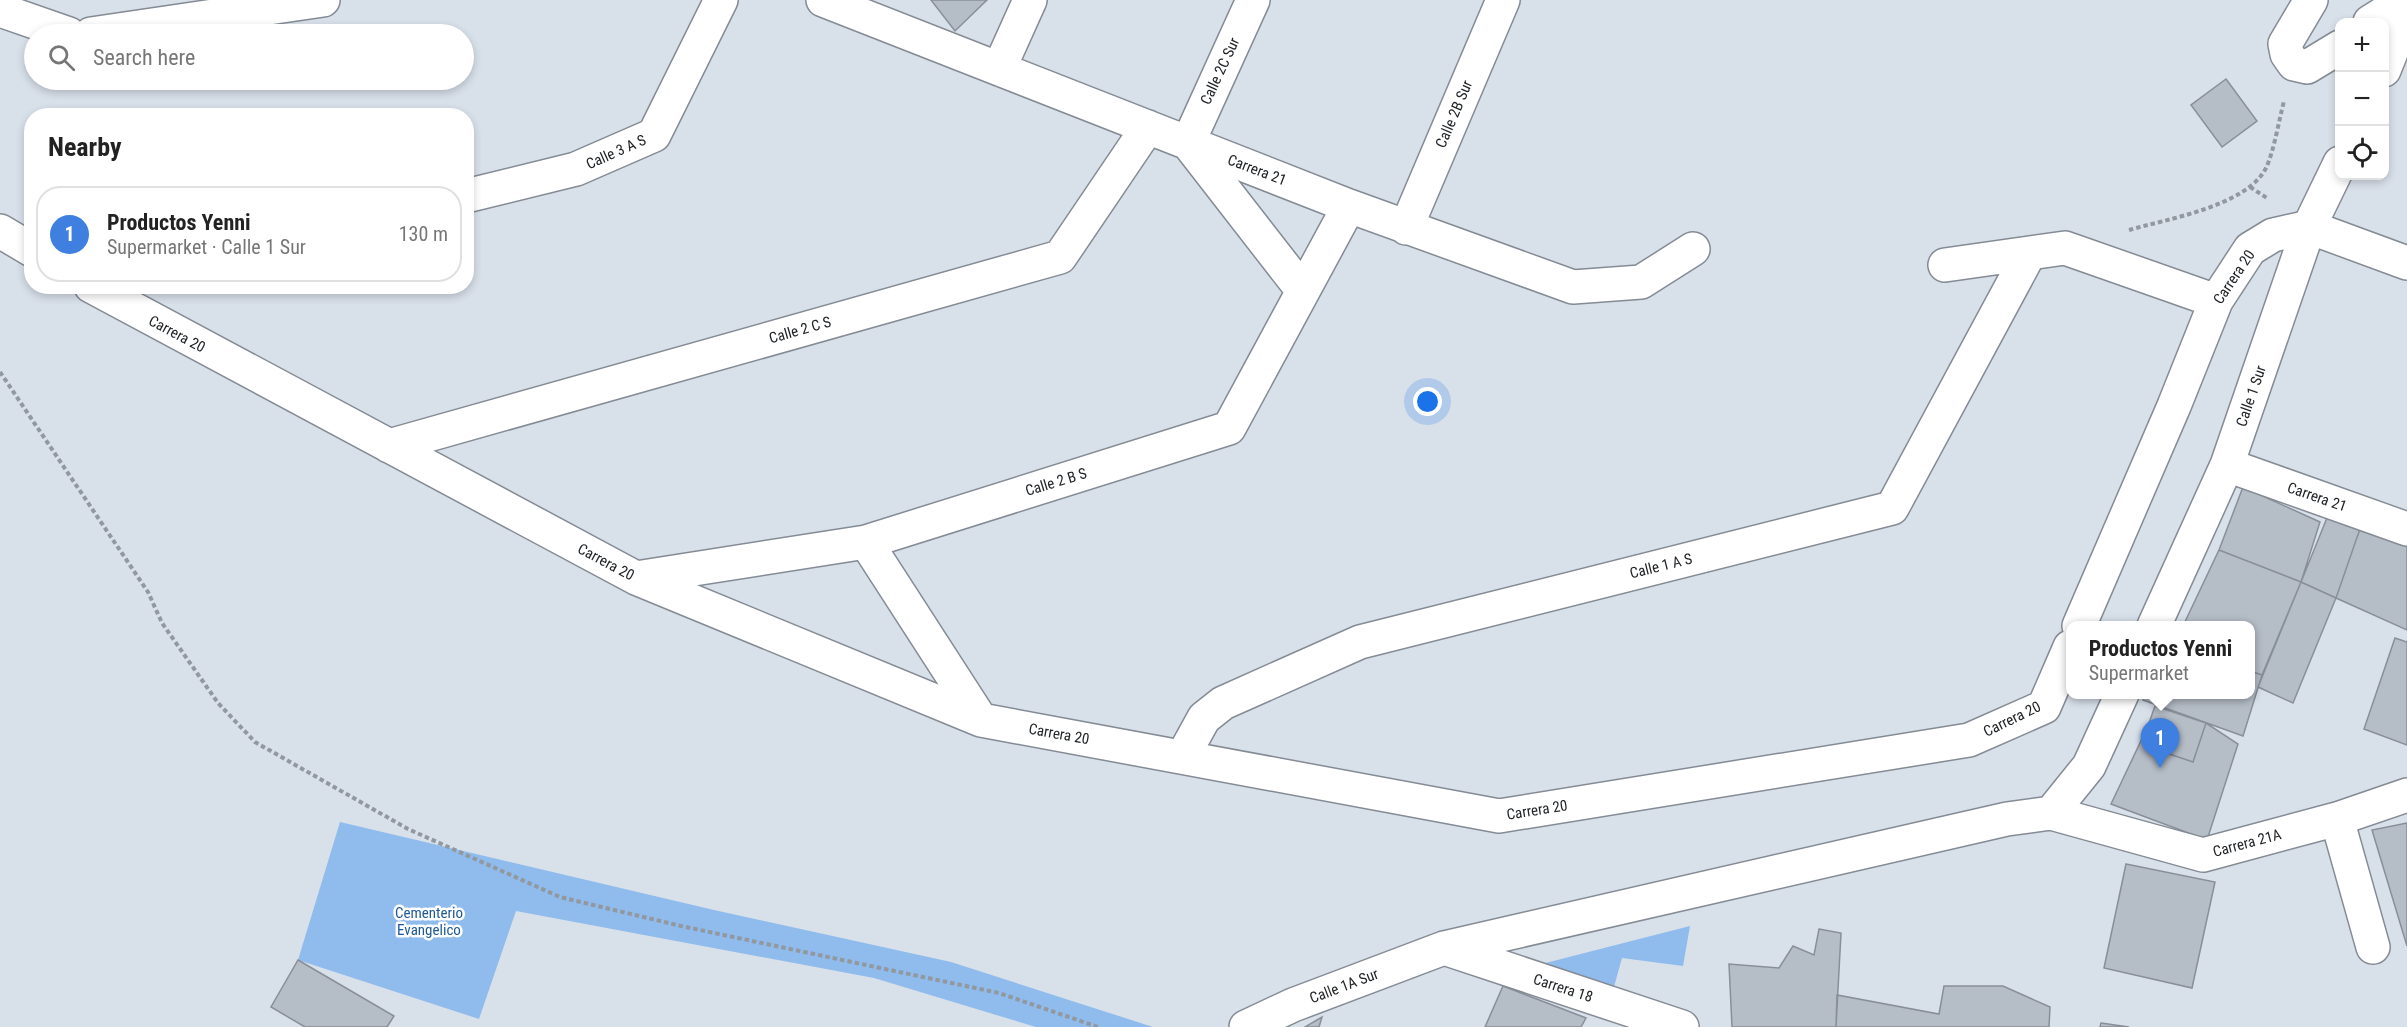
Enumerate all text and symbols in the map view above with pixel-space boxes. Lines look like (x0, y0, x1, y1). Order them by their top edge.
map controls (2335, 18, 2389, 180)
button: + (2335, 18, 2389, 72)
search box (24, 24, 474, 90)
street label: Calle 2C Sur (1197, 34, 1244, 107)
icon: search (45, 41, 78, 74)
text: Search here (93, 45, 195, 70)
button: − (2335, 72, 2389, 126)
street label: Calle 2B Sur (1432, 77, 1476, 151)
button: locate (2335, 126, 2389, 180)
street label: Calle 3 A S (583, 131, 649, 173)
text: Nearby (48, 132, 122, 162)
street label: Carrera 21 (1225, 151, 1289, 189)
text: Productos Yenni (107, 210, 251, 235)
text: 1 (64, 222, 75, 246)
text: 130 m (399, 222, 448, 246)
text: Supermarket · Calle 1 Sur (107, 235, 306, 259)
street label: Carrera 20 (2209, 247, 2259, 307)
street label: Carrera 20 (146, 312, 208, 356)
street label: Calle 2 C S (767, 313, 833, 347)
street label: Calle 1 Sur (2232, 363, 2270, 429)
your location (1413, 387, 1442, 416)
street label: Calle 2 B S (1023, 464, 1089, 500)
street label: Carrera 21 (2285, 478, 2349, 516)
street label: Carrera 20 (575, 540, 637, 584)
street label: Calle 1 A S (1628, 550, 1694, 582)
popup (2066, 621, 2255, 699)
text: Productos Yenni (2089, 636, 2232, 661)
text: Supermarket (2089, 661, 2189, 685)
street label: Carrera 20 (1980, 697, 2044, 741)
pin: 1 (2140, 718, 2180, 768)
street label: Carrera 20 (1027, 720, 1091, 748)
street label: Carrera 20 (1505, 796, 1569, 824)
street label: Carrera 21A (2211, 825, 2284, 861)
park label: Cementerio Evangelico (395, 904, 463, 939)
street label: Calle 1A Sur (1307, 965, 1381, 1007)
street label: Carrera 18 (1531, 970, 1595, 1006)

